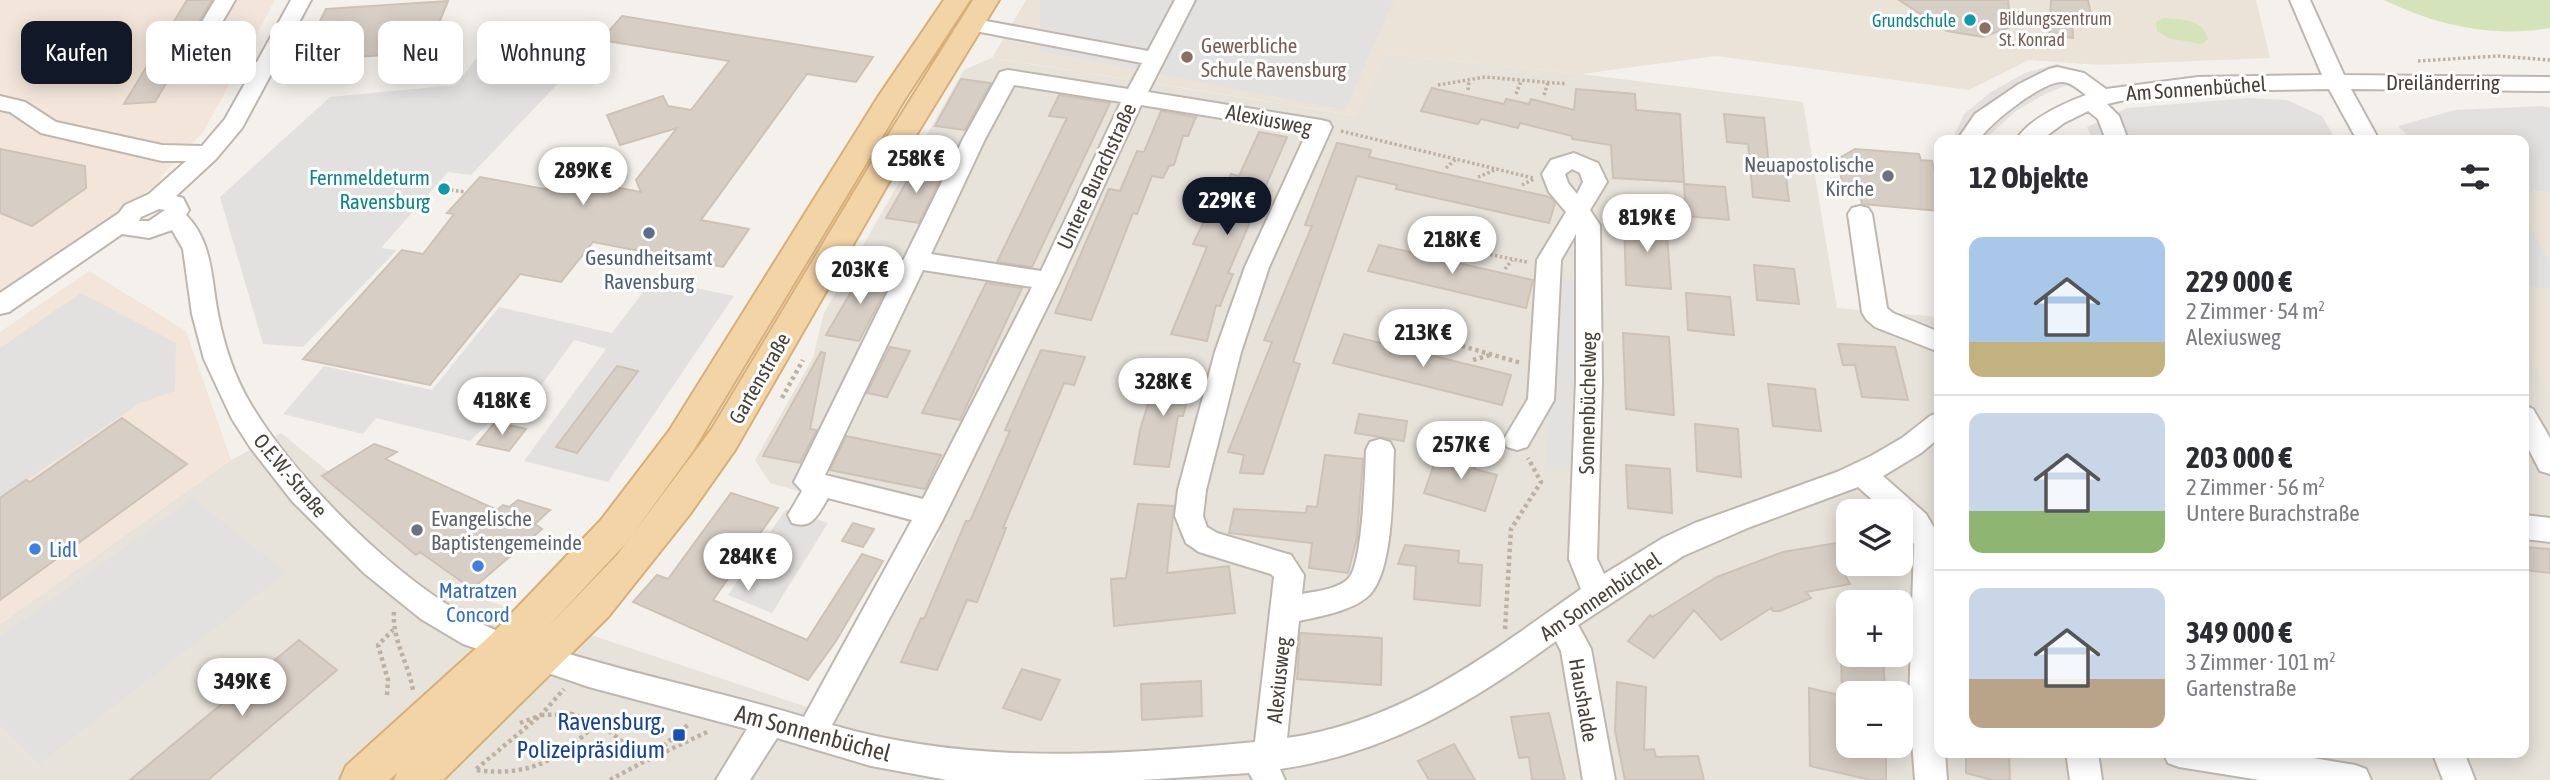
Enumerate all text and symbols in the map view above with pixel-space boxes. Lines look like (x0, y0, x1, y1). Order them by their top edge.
place label: Bildungszentrum St. Konrad (1999, 8, 2112, 50)
place label: Grundschule (1872, 10, 1956, 31)
marker: Grundschule (1962, 12, 1978, 28)
marker: Bildungszentrum St. Konrad (1977, 20, 1993, 36)
chip: Kaufen (21, 21, 132, 84)
chip: Mieten (146, 21, 256, 84)
chip: Filter (270, 21, 364, 84)
chip: Neu (378, 21, 463, 84)
chip: Wohnung (477, 21, 610, 84)
place label: Gewerbliche Schule Ravensburg (1201, 33, 1346, 81)
marker: Gewerbliche Schule Ravensburg (1179, 49, 1195, 65)
street label: Dreiländerring (2386, 70, 2500, 94)
street label: Am Sonnenbüchel (2125, 71, 2267, 105)
street label: Untere Burachstraße (1052, 99, 1140, 253)
street label: Alexiusweg (1224, 99, 1314, 139)
pin: 258K € (859, 136, 973, 195)
text: 258K € (887, 145, 945, 171)
pin: 289K € (526, 148, 640, 207)
place label: Neuapostolische Kirche (1744, 152, 1874, 200)
text: 289K € (554, 157, 612, 183)
icon: filters (2456, 158, 2494, 196)
text: 12 Objekte (1969, 160, 2089, 194)
place label: Fernmeldeturm Ravensburg (309, 165, 430, 213)
marker: Neuapostolische Kirche (1880, 168, 1896, 184)
pin: 229K € (1170, 177, 1284, 237)
marker: Fernmeldeturm Ravensburg (436, 181, 452, 197)
text: 229K € (1198, 187, 1256, 213)
pin: 819K € (1590, 194, 1704, 254)
text: 819K € (1618, 204, 1676, 230)
pin: 218K € (1395, 216, 1509, 276)
marker: Gesundheitsamt Ravensburg (641, 225, 657, 241)
text: 218K € (1423, 226, 1481, 252)
place label: Gesundheitsamt Ravensburg (585, 245, 713, 293)
pin: 203K € (803, 246, 917, 306)
text: 203K € (831, 256, 889, 282)
text: 229 000 € (2186, 264, 2292, 298)
icon: home (2025, 265, 2109, 349)
text: 2 Zimmer · 54 m² (2186, 298, 2325, 324)
pin: 213K € (1366, 310, 1480, 369)
text: 213K € (1394, 319, 1452, 345)
text: Alexiusweg (2186, 324, 2281, 350)
street label: Gartenstraße (723, 328, 795, 428)
street label: Sonnenbüchelweg (1574, 331, 1600, 475)
pin: 328K € (1106, 358, 1220, 418)
text: 328K € (1134, 368, 1192, 394)
pin: 418K € (445, 378, 559, 437)
text: 418K € (473, 387, 531, 413)
pin: 257K € (1404, 421, 1518, 481)
street label: O.E.W.-Straße (249, 428, 333, 522)
text: 257K € (1432, 431, 1490, 457)
text: 203 000 € (2186, 440, 2292, 474)
icon: home (2025, 441, 2109, 525)
text: 2 Zimmer · 56 m² (2186, 474, 2325, 500)
map controls (1836, 499, 1913, 758)
button: layers (1836, 499, 1913, 576)
text: Untere Burachstraße (2186, 500, 2360, 526)
place label: Evangelische Baptistengemeinde (431, 506, 582, 554)
marker: Evangelische Baptistengemeinde (409, 522, 425, 538)
pin: 284K € (691, 534, 805, 593)
place label: Lidl (49, 537, 78, 561)
marker: Lidl (27, 541, 43, 557)
text: 284K € (719, 543, 777, 569)
street label: Am Sonnenbüchel (1535, 547, 1665, 645)
marker: Matratzen Concord (470, 558, 486, 574)
place label: Matratzen Concord (439, 578, 517, 626)
button: + (1836, 590, 1913, 667)
text: 349 000 € (2186, 615, 2292, 649)
icon: home (2025, 616, 2109, 700)
street label: Alexiusweg (1262, 636, 1294, 724)
text: 3 Zimmer · 101 m² (2186, 649, 2336, 675)
street label: Haushalde (1565, 656, 1603, 744)
pin: 349K € (185, 658, 299, 718)
text: 349K € (213, 668, 271, 694)
text: Gartenstraße (2186, 675, 2296, 701)
button: − (1836, 681, 1913, 758)
street label: Am Sonnenbüchel (732, 699, 895, 767)
place label: Ravensburg, Polizeipräsidium (517, 708, 665, 763)
marker: Ravensburg, Polizeipräsidium (671, 727, 687, 743)

